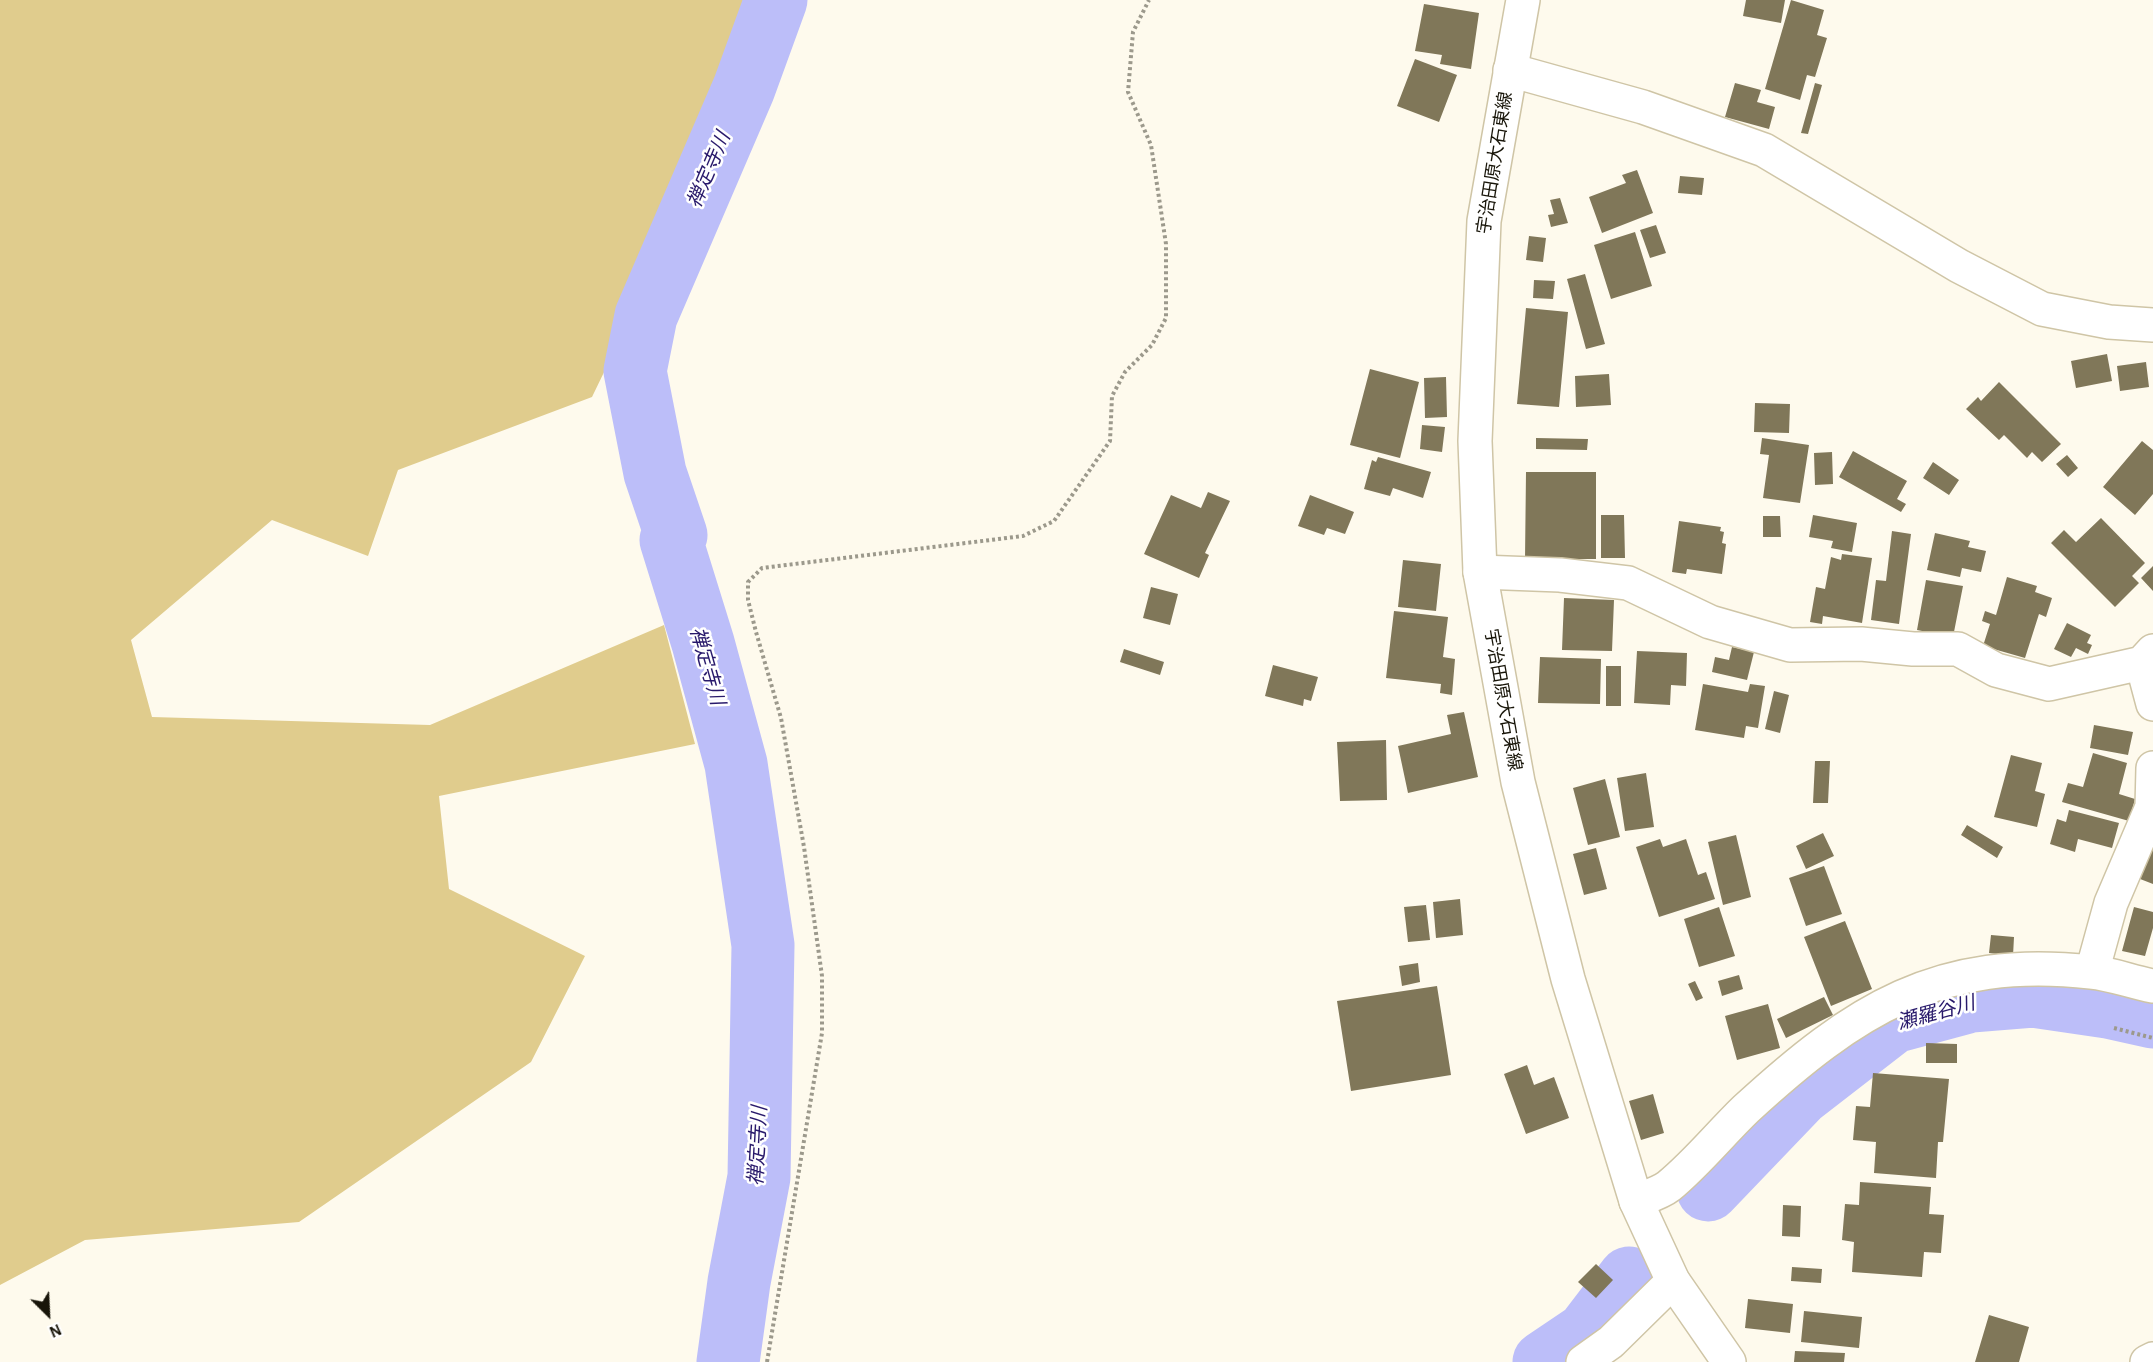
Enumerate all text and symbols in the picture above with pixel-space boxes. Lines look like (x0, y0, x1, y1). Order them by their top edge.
street label: 宇治田原大石東線 (1473, 90, 1517, 236)
water label: 禅定寺川 (682, 128, 736, 212)
water label: 禅定寺川 (684, 624, 730, 708)
street label: 宇治田原大石東線 (1480, 627, 1526, 773)
water label: 瀬羅谷川 (1894, 991, 1978, 1035)
water label: 禅定寺川 (744, 1105, 772, 1187)
north arrow (18, 1284, 78, 1344)
text: N (47, 1321, 64, 1340)

